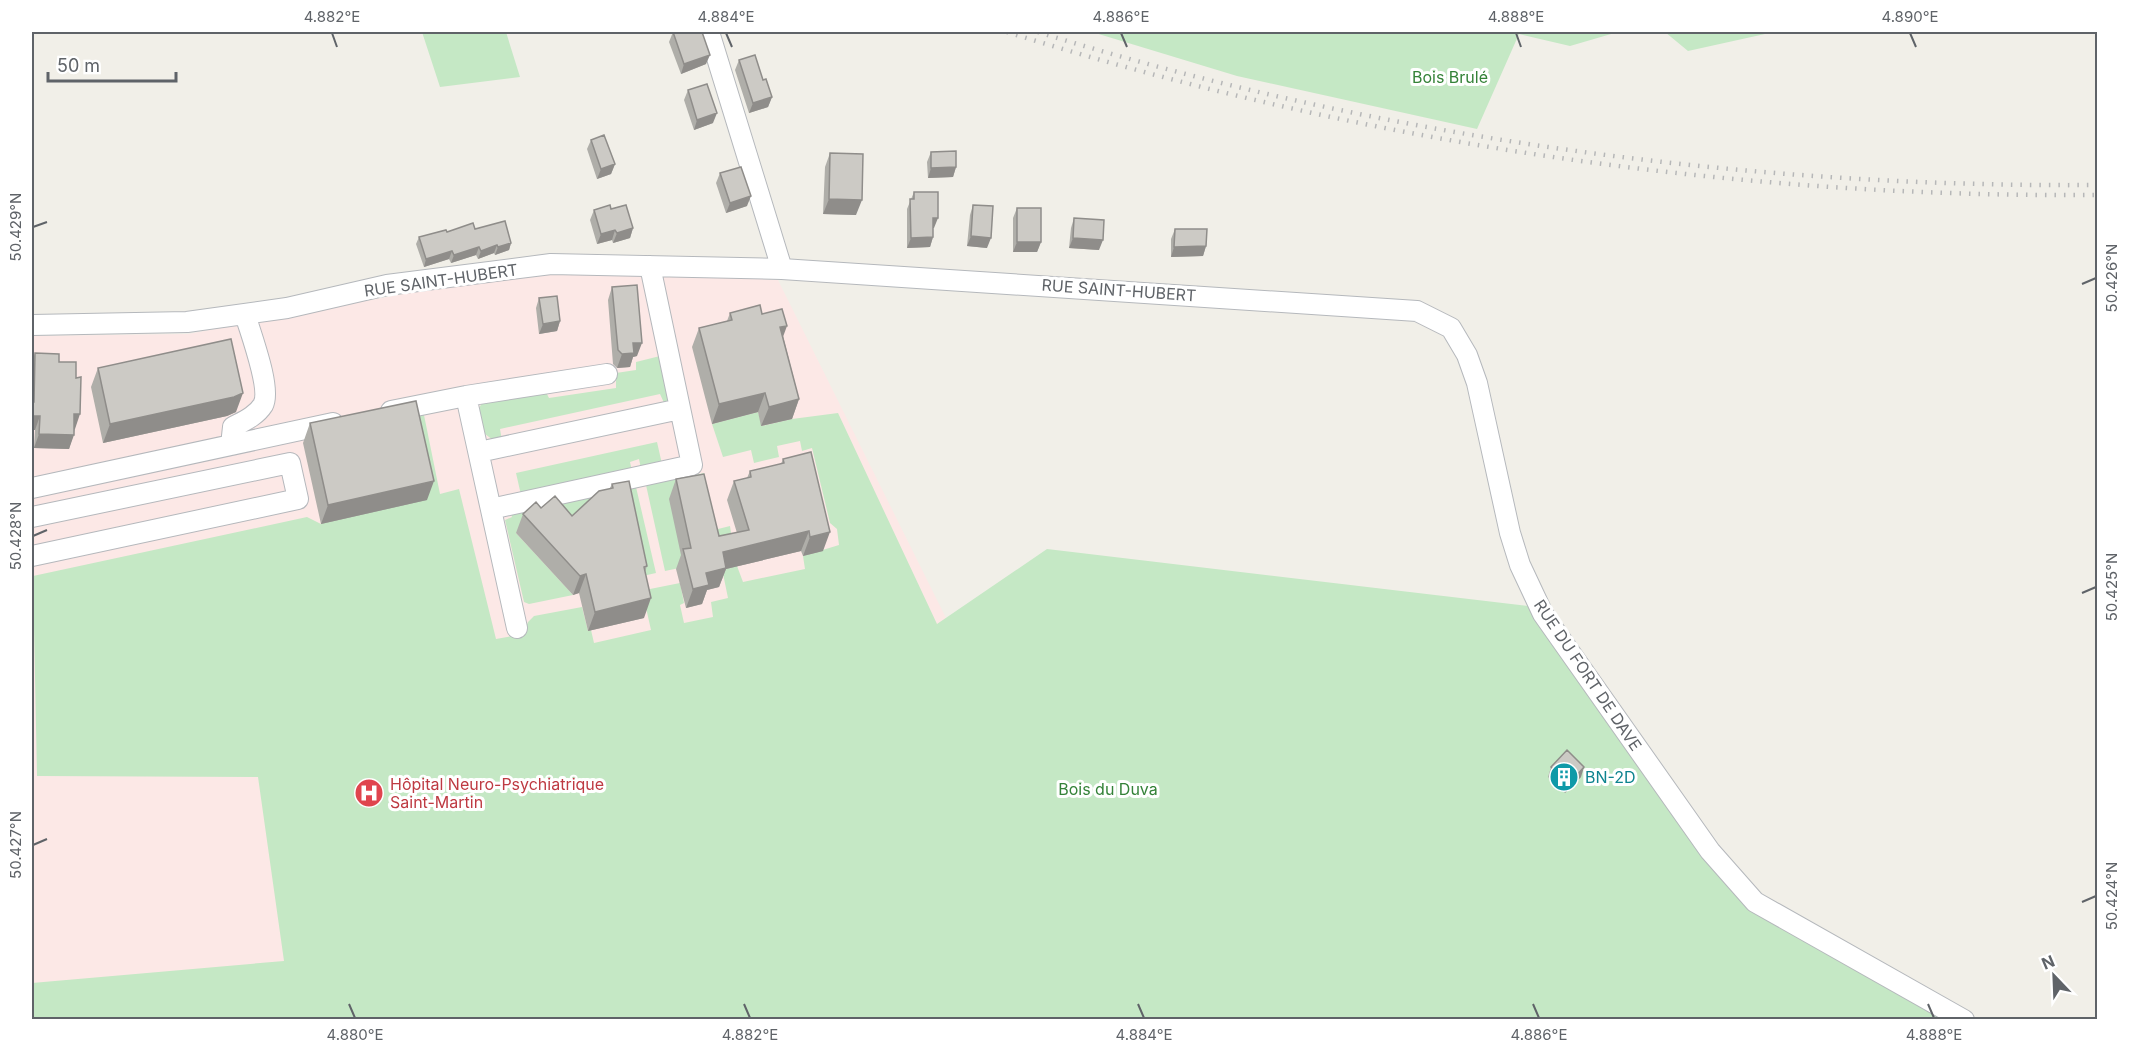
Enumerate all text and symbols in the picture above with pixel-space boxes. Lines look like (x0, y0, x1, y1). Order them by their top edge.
text: 4.882°E (304, 7, 360, 26)
text: 4.884°E (698, 7, 754, 26)
text: 4.886°E (1093, 7, 1149, 26)
text: 4.888°E (1488, 7, 1544, 26)
text: 4.890°E (1881, 7, 1939, 26)
scale bar (48, 45, 176, 83)
text: 50 m (57, 55, 100, 76)
park label: Bois Brulé (1412, 67, 1488, 87)
text: 50.429°N (6, 193, 25, 261)
text: 50.426°N (2102, 244, 2121, 312)
street label: RUE SAINT-HUBERT (363, 259, 519, 301)
street label: RUE SAINT-HUBERT (1041, 275, 1197, 305)
text: 50.428°N (6, 502, 25, 570)
text: 50.425°N (2102, 553, 2121, 621)
street label: RUE DU FORT DE DAVE (1530, 595, 1646, 755)
building icon: BN-2D (1548, 761, 1580, 793)
place label: BN-2D (1585, 767, 1636, 787)
place label: Hôpital Neuro-Psychiatrique Saint-Martin (390, 774, 604, 812)
hospital icon: Hôpital Neuro-Psychiatrique Saint-Martin (353, 777, 385, 809)
park label: Bois du Duva (1058, 779, 1158, 799)
text: 50.427°N (6, 811, 25, 879)
text: 50.424°N (2102, 862, 2121, 930)
north arrow (2024, 946, 2084, 1006)
text: N (2039, 951, 2058, 974)
text: 4.880°E (326, 1025, 384, 1044)
text: 4.882°E (722, 1025, 778, 1044)
text: 4.884°E (1116, 1025, 1172, 1044)
text: 4.886°E (1511, 1025, 1567, 1044)
text: 4.888°E (1906, 1025, 1962, 1044)

